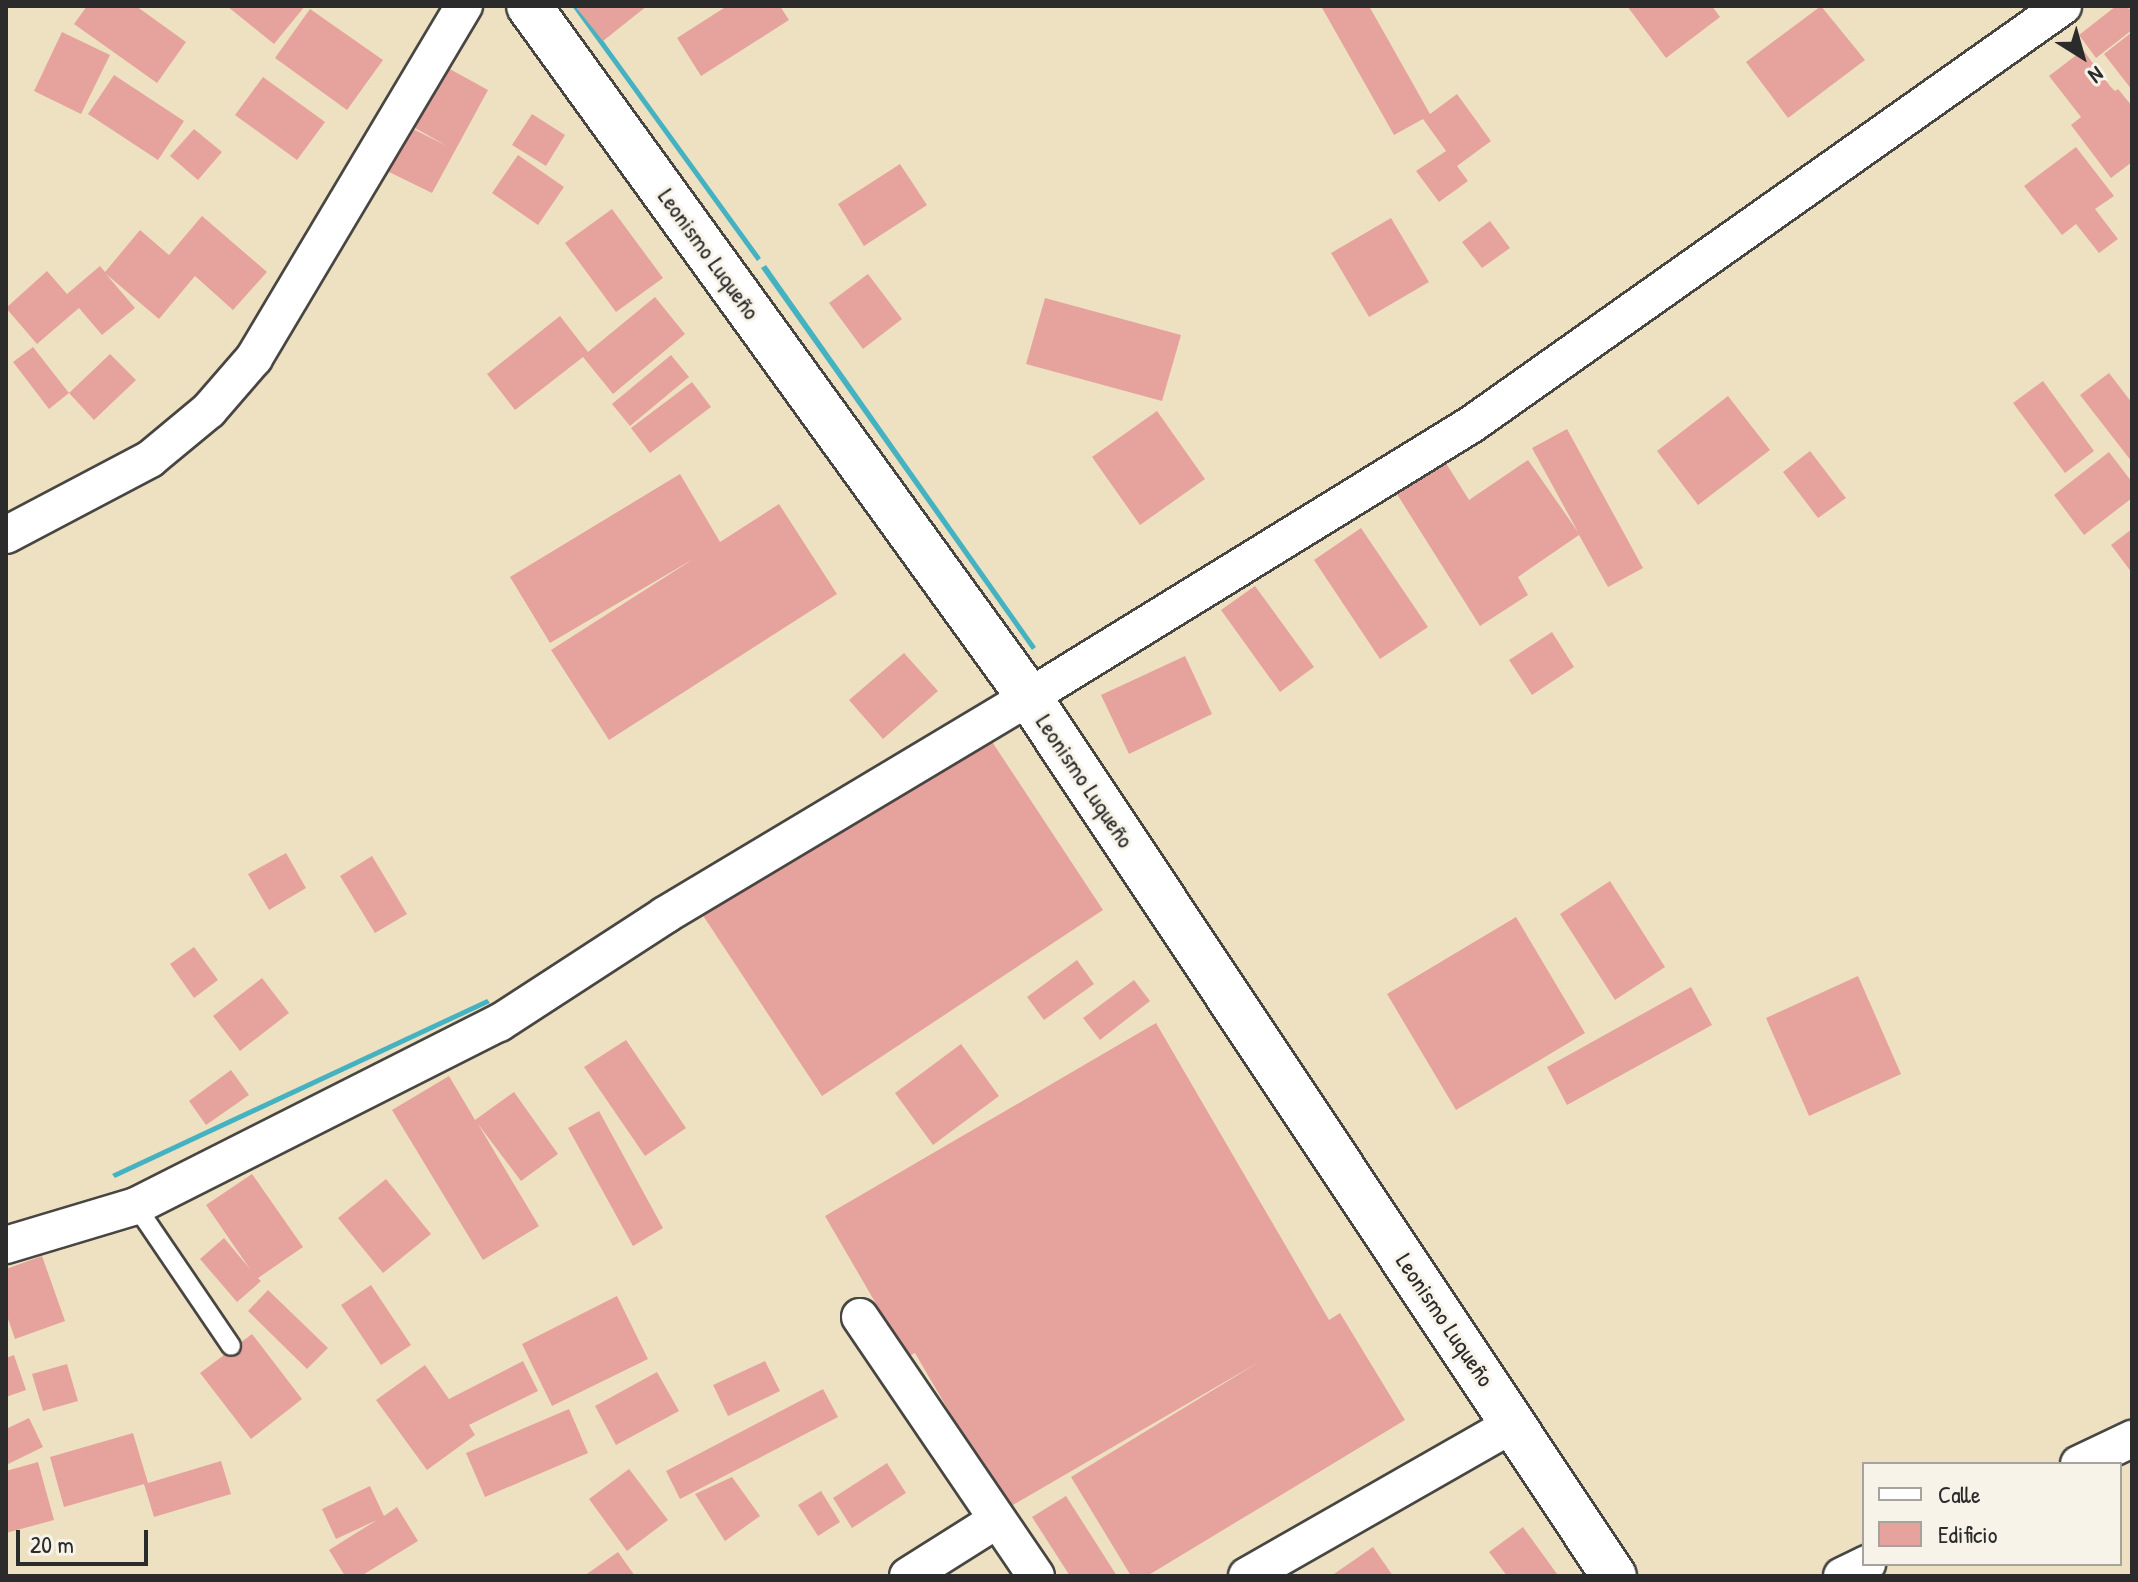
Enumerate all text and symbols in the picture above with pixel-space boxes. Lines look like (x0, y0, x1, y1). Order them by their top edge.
north arrow (2042, 16, 2122, 96)
text: N (2083, 60, 2110, 91)
street label: Leonismo Luqueño (652, 183, 766, 325)
street label: Leonismo Luqueño (1030, 709, 1140, 853)
street label: Leonismo Luqueño (1390, 1248, 1500, 1392)
legend (1862, 1462, 2122, 1566)
text: Calle (1938, 1478, 1980, 1510)
scale bar (20, 1514, 152, 1564)
text: Edificio (1938, 1518, 1997, 1550)
text: 20 m (30, 1528, 74, 1560)

